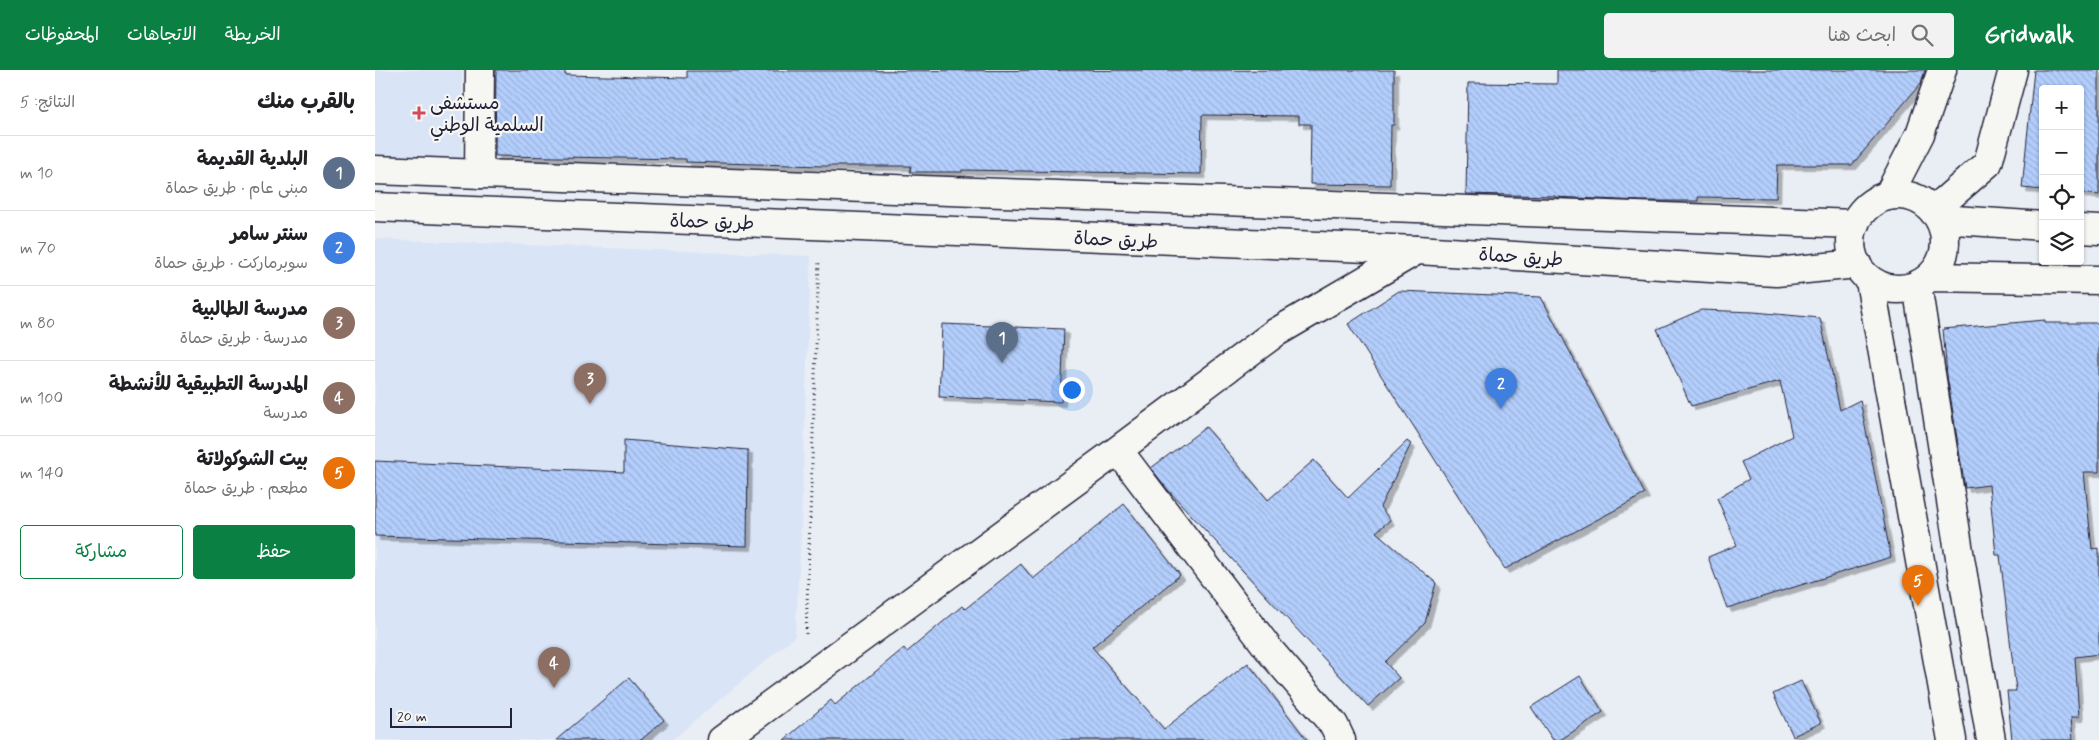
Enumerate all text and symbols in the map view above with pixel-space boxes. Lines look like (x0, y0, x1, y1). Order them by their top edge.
search box (1604, 13, 1954, 58)
text: Gridwalk (1984, 20, 2074, 51)
icon: search (1908, 21, 1936, 49)
text: المحفوظات (25, 23, 99, 47)
text: الاتجاهات (127, 23, 197, 47)
text: الخريطة (225, 23, 281, 47)
text: ابحث هنا (1828, 23, 1896, 48)
map controls (2039, 85, 2084, 265)
button: + (2039, 85, 2084, 130)
text: بالقرب منك (257, 88, 355, 116)
place label: مستشفى السلمية الوطني (430, 91, 544, 141)
text: النتائج: 5 (20, 92, 75, 113)
marker: مستشفى السلمية الوطني (412, 106, 426, 120)
button: − (2039, 130, 2084, 175)
text: البلدية القديمة (197, 147, 308, 172)
text: 10 m (20, 163, 53, 184)
text: 1 (335, 163, 343, 184)
button: locate (2039, 175, 2084, 220)
text: مبنى عام · طريق حماة (165, 178, 308, 199)
street label: طريق حماة (669, 209, 755, 236)
button: layers (2039, 220, 2084, 265)
text: سنتر سامر (230, 222, 308, 247)
street label: طريق حماة (1073, 226, 1159, 255)
text: 70 m (20, 238, 56, 259)
text: 2 (335, 238, 343, 259)
street label: طريق حماة (1478, 242, 1564, 273)
text: سوبرماركت · طريق حماة (154, 253, 308, 274)
text: مدرسة الطالبية (192, 297, 308, 322)
text: 80 m (20, 313, 55, 334)
text: 3 (335, 313, 343, 334)
pin: 1 (986, 322, 1018, 363)
text: مدرسة · طريق حماة (180, 328, 308, 349)
pin: 3 (574, 363, 606, 404)
pin: 2 (1485, 368, 1517, 409)
text: المدرسة التطبيقية للأنشطة (109, 372, 308, 397)
your location (1059, 377, 1085, 403)
text: 100 m (20, 388, 63, 409)
text: 4 (334, 388, 344, 409)
text: مدرسة (263, 403, 308, 424)
text: بيت الشوكولاتة (197, 447, 308, 472)
text: 140 m (20, 463, 64, 484)
text: 5 (334, 463, 344, 484)
text: مطعم · طريق حماة (184, 478, 308, 499)
button: مشاركة (20, 525, 183, 579)
button: حفظ (193, 525, 355, 579)
pin: 5 (1902, 565, 1934, 606)
pin: 4 (538, 647, 570, 688)
scale bar (390, 705, 513, 728)
text: 20 m (397, 708, 427, 726)

